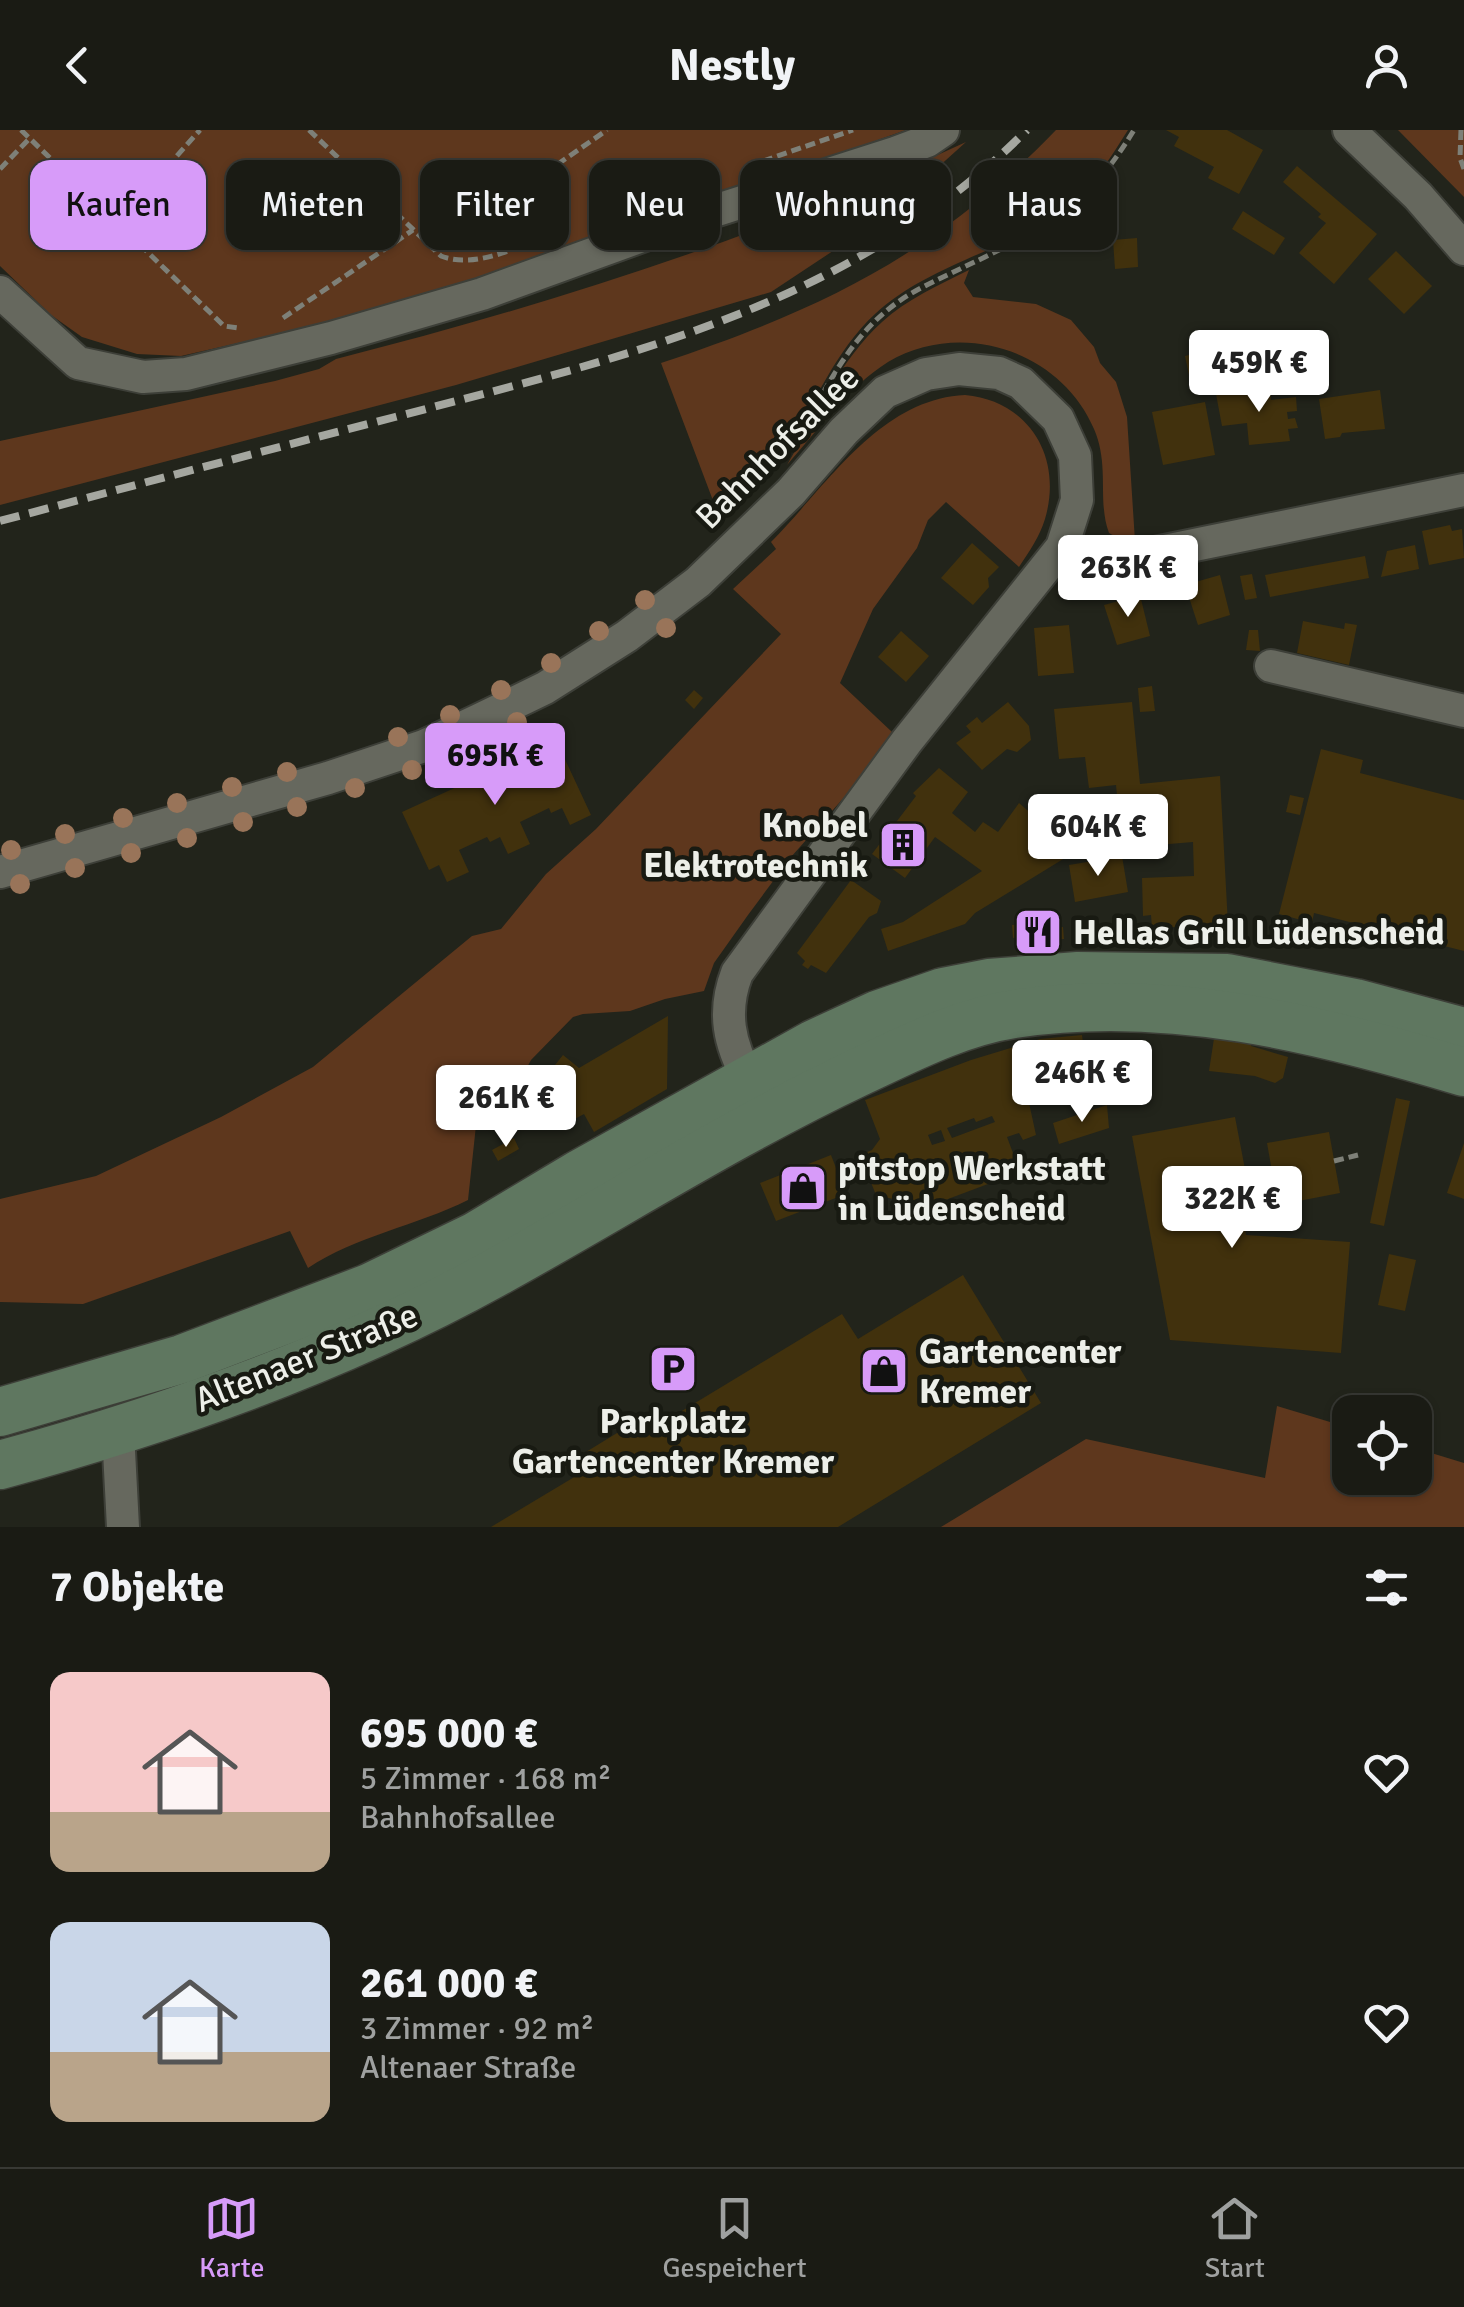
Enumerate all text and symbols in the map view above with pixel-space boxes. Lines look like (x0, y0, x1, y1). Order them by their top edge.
icon: back (50, 38, 105, 93)
text: Nestly (669, 38, 795, 93)
icon: person (1359, 38, 1414, 93)
chip: Kaufen (30, 160, 206, 250)
chip: Mieten (226, 160, 400, 250)
chip: Filter (420, 160, 569, 250)
chip: Neu (589, 160, 720, 250)
chip: Wohnung (740, 160, 951, 250)
chip: Haus (971, 160, 1117, 250)
pin: 459K € (1178, 330, 1340, 415)
text: 459K € (1211, 343, 1307, 382)
street label: Bahnhofsallee (687, 357, 868, 538)
pin: 263K € (1047, 535, 1209, 620)
text: 263K € (1080, 548, 1176, 587)
pin: 695K € (414, 723, 576, 808)
text: 695K € (447, 736, 543, 775)
pin: 604K € (1017, 794, 1179, 879)
place label: Knobel Elektrotechnik (643, 804, 869, 887)
text: 604K € (1050, 807, 1146, 846)
building icon: Knobel Elektrotechnik (877, 819, 929, 871)
restaurant icon: Hellas Grill Lüdenscheid (1012, 906, 1064, 958)
place label: Hellas Grill Lüdenscheid (1073, 911, 1445, 954)
pin: 246K € (1001, 1040, 1163, 1125)
text: 246K € (1034, 1053, 1130, 1092)
pin: 261K € (425, 1065, 587, 1150)
text: 261K € (458, 1078, 554, 1117)
place label: pitstop Werkstatt in Lüdenscheid (838, 1147, 1106, 1230)
shop icon: pitstop Werkstatt in Lüdenscheid (777, 1162, 829, 1214)
pin: 322K € (1151, 1166, 1313, 1251)
text: 322K € (1184, 1179, 1280, 1218)
street label: Altenaer Straße (188, 1293, 424, 1422)
place label: Gartencenter Kremer (919, 1330, 1122, 1413)
parking icon: Parkplatz Gartencenter Kremer (647, 1343, 699, 1395)
shop icon: Gartencenter Kremer (858, 1345, 910, 1397)
map controls (1332, 1395, 1432, 1495)
button: locate (1332, 1395, 1432, 1495)
place label: Parkplatz Gartencenter Kremer (512, 1400, 834, 1483)
icon: filters (1359, 1560, 1414, 1615)
text: 7 Objekte (50, 1562, 224, 1613)
text: 695 000 € (360, 1708, 537, 1759)
icon: home (130, 1712, 250, 1832)
icon: heart (1359, 1745, 1414, 1800)
text: 5 Zimmer · 168 m² (360, 1759, 611, 1798)
text: Bahnhofsallee (360, 1798, 555, 1837)
text: 261 000 € (360, 1958, 537, 2009)
icon: home (130, 1962, 250, 2082)
icon: heart (1359, 1995, 1414, 2050)
text: 3 Zimmer · 92 m² (360, 2009, 594, 2048)
text: Altenaer Straße (360, 2048, 576, 2087)
tab: Karte (199, 2191, 264, 2285)
tab: Gespeichert (663, 2191, 806, 2285)
tab: Start (1205, 2191, 1265, 2285)

